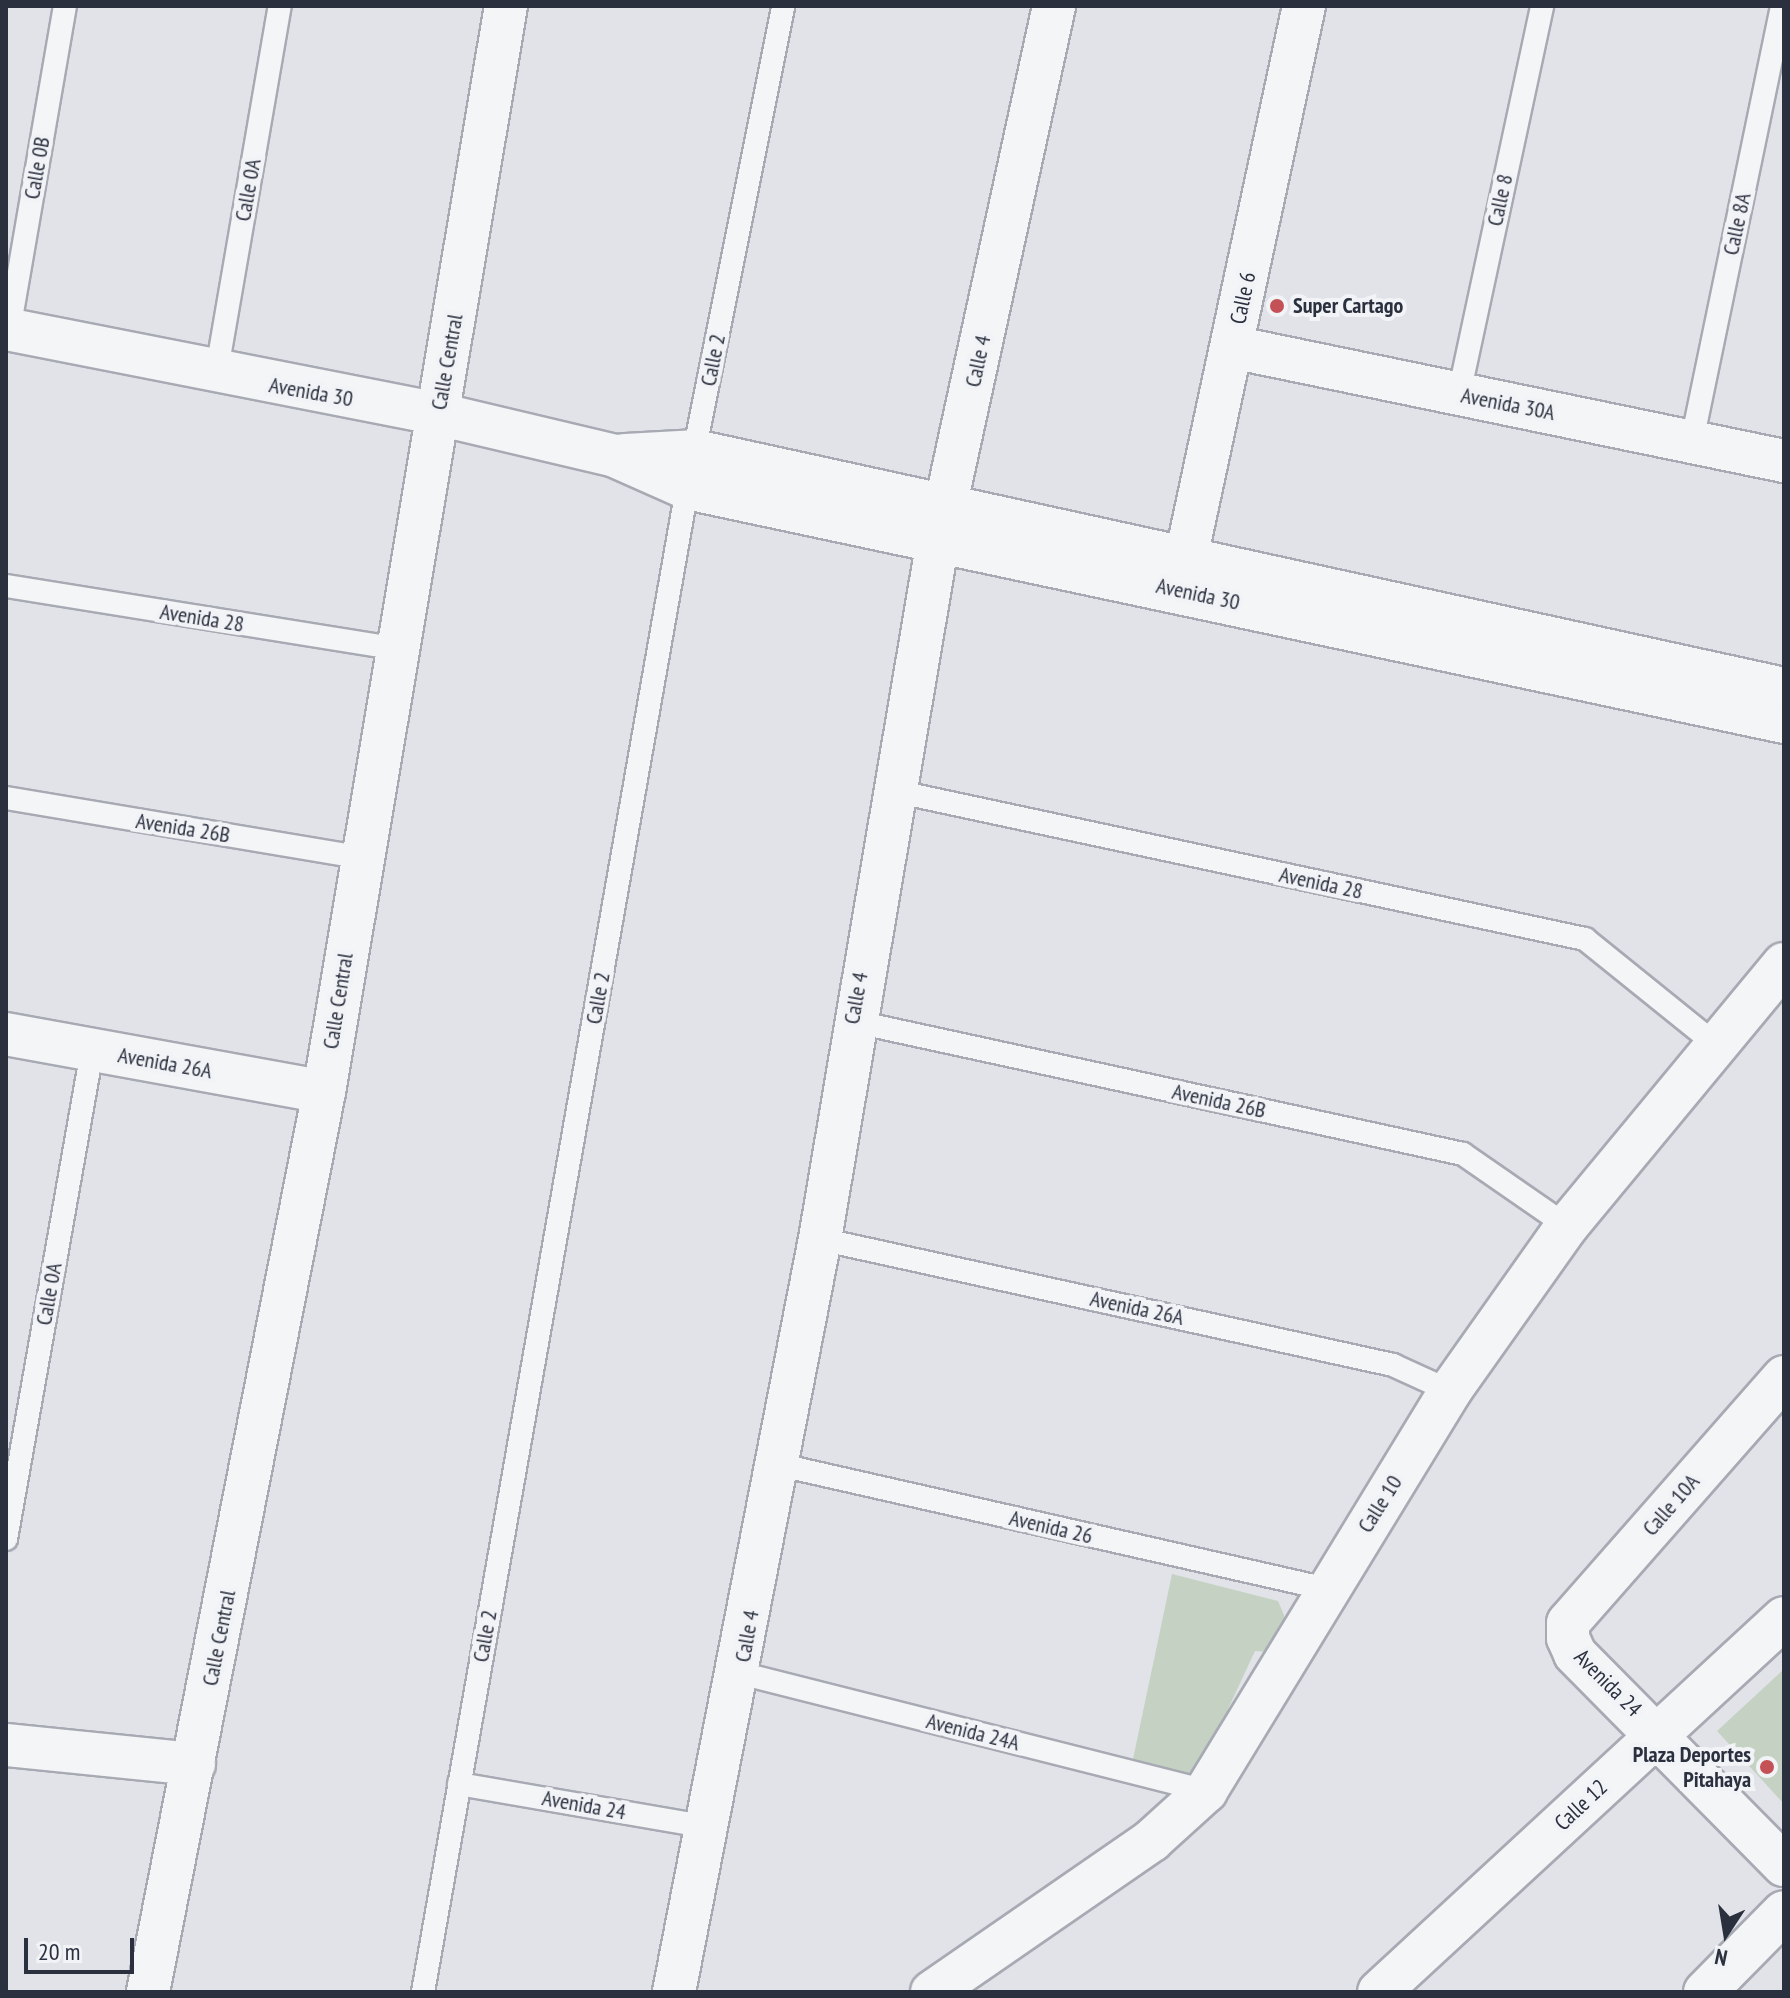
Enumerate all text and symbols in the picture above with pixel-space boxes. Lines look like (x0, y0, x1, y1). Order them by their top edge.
street label: Calle 0B (19, 135, 55, 201)
street label: Calle 0A (230, 157, 266, 223)
street label: Calle 8 (1482, 172, 1518, 228)
street label: Calle 8A (1718, 190, 1756, 258)
street label: Calle 6 (1225, 270, 1261, 326)
place label: Super Cartago (1293, 293, 1404, 319)
marker: Super Cartago (1268, 297, 1286, 315)
street label: Calle Central (426, 312, 468, 412)
street label: Calle 2 (695, 332, 731, 388)
street label: Calle 4 (960, 333, 996, 389)
street label: Avenida 30 (267, 372, 355, 412)
street label: Avenida 30A (1459, 382, 1557, 426)
street label: Avenida 30 (1154, 572, 1242, 616)
street label: Avenida 28 (158, 598, 246, 638)
street label: Avenida 26B (134, 808, 232, 848)
street label: Avenida 28 (1277, 861, 1365, 905)
street label: Calle Central (317, 951, 359, 1051)
street label: Calle 2 (580, 970, 616, 1026)
street label: Calle 4 (838, 970, 874, 1026)
street label: Avenida 26A (116, 1042, 214, 1084)
street label: Avenida 26B (1170, 1078, 1268, 1124)
street label: Calle 0A (31, 1261, 67, 1327)
street label: Avenida 26A (1088, 1285, 1186, 1331)
street label: Calle 10A (1637, 1469, 1705, 1541)
street label: Calle 10 (1352, 1471, 1408, 1537)
street label: Avenida 26 (1007, 1505, 1095, 1549)
street label: Calle Central (197, 1588, 241, 1688)
street label: Calle 2 (467, 1608, 503, 1664)
street label: Calle 4 (729, 1608, 765, 1664)
street label: Avenida 24 (1569, 1644, 1647, 1722)
street label: Avenida 24A (924, 1708, 1022, 1756)
place label: Plaza Deportes Pitahaya (1633, 1741, 1751, 1792)
marker: Plaza Deportes Pitahaya (1758, 1758, 1776, 1776)
street label: Calle 12 (1549, 1774, 1613, 1836)
street label: Avenida 24 (540, 1785, 628, 1825)
north arrow (1686, 1894, 1766, 1974)
scale bar (28, 1922, 138, 1972)
text: 20 m (38, 1936, 80, 1967)
text: N (1712, 1943, 1730, 1972)

